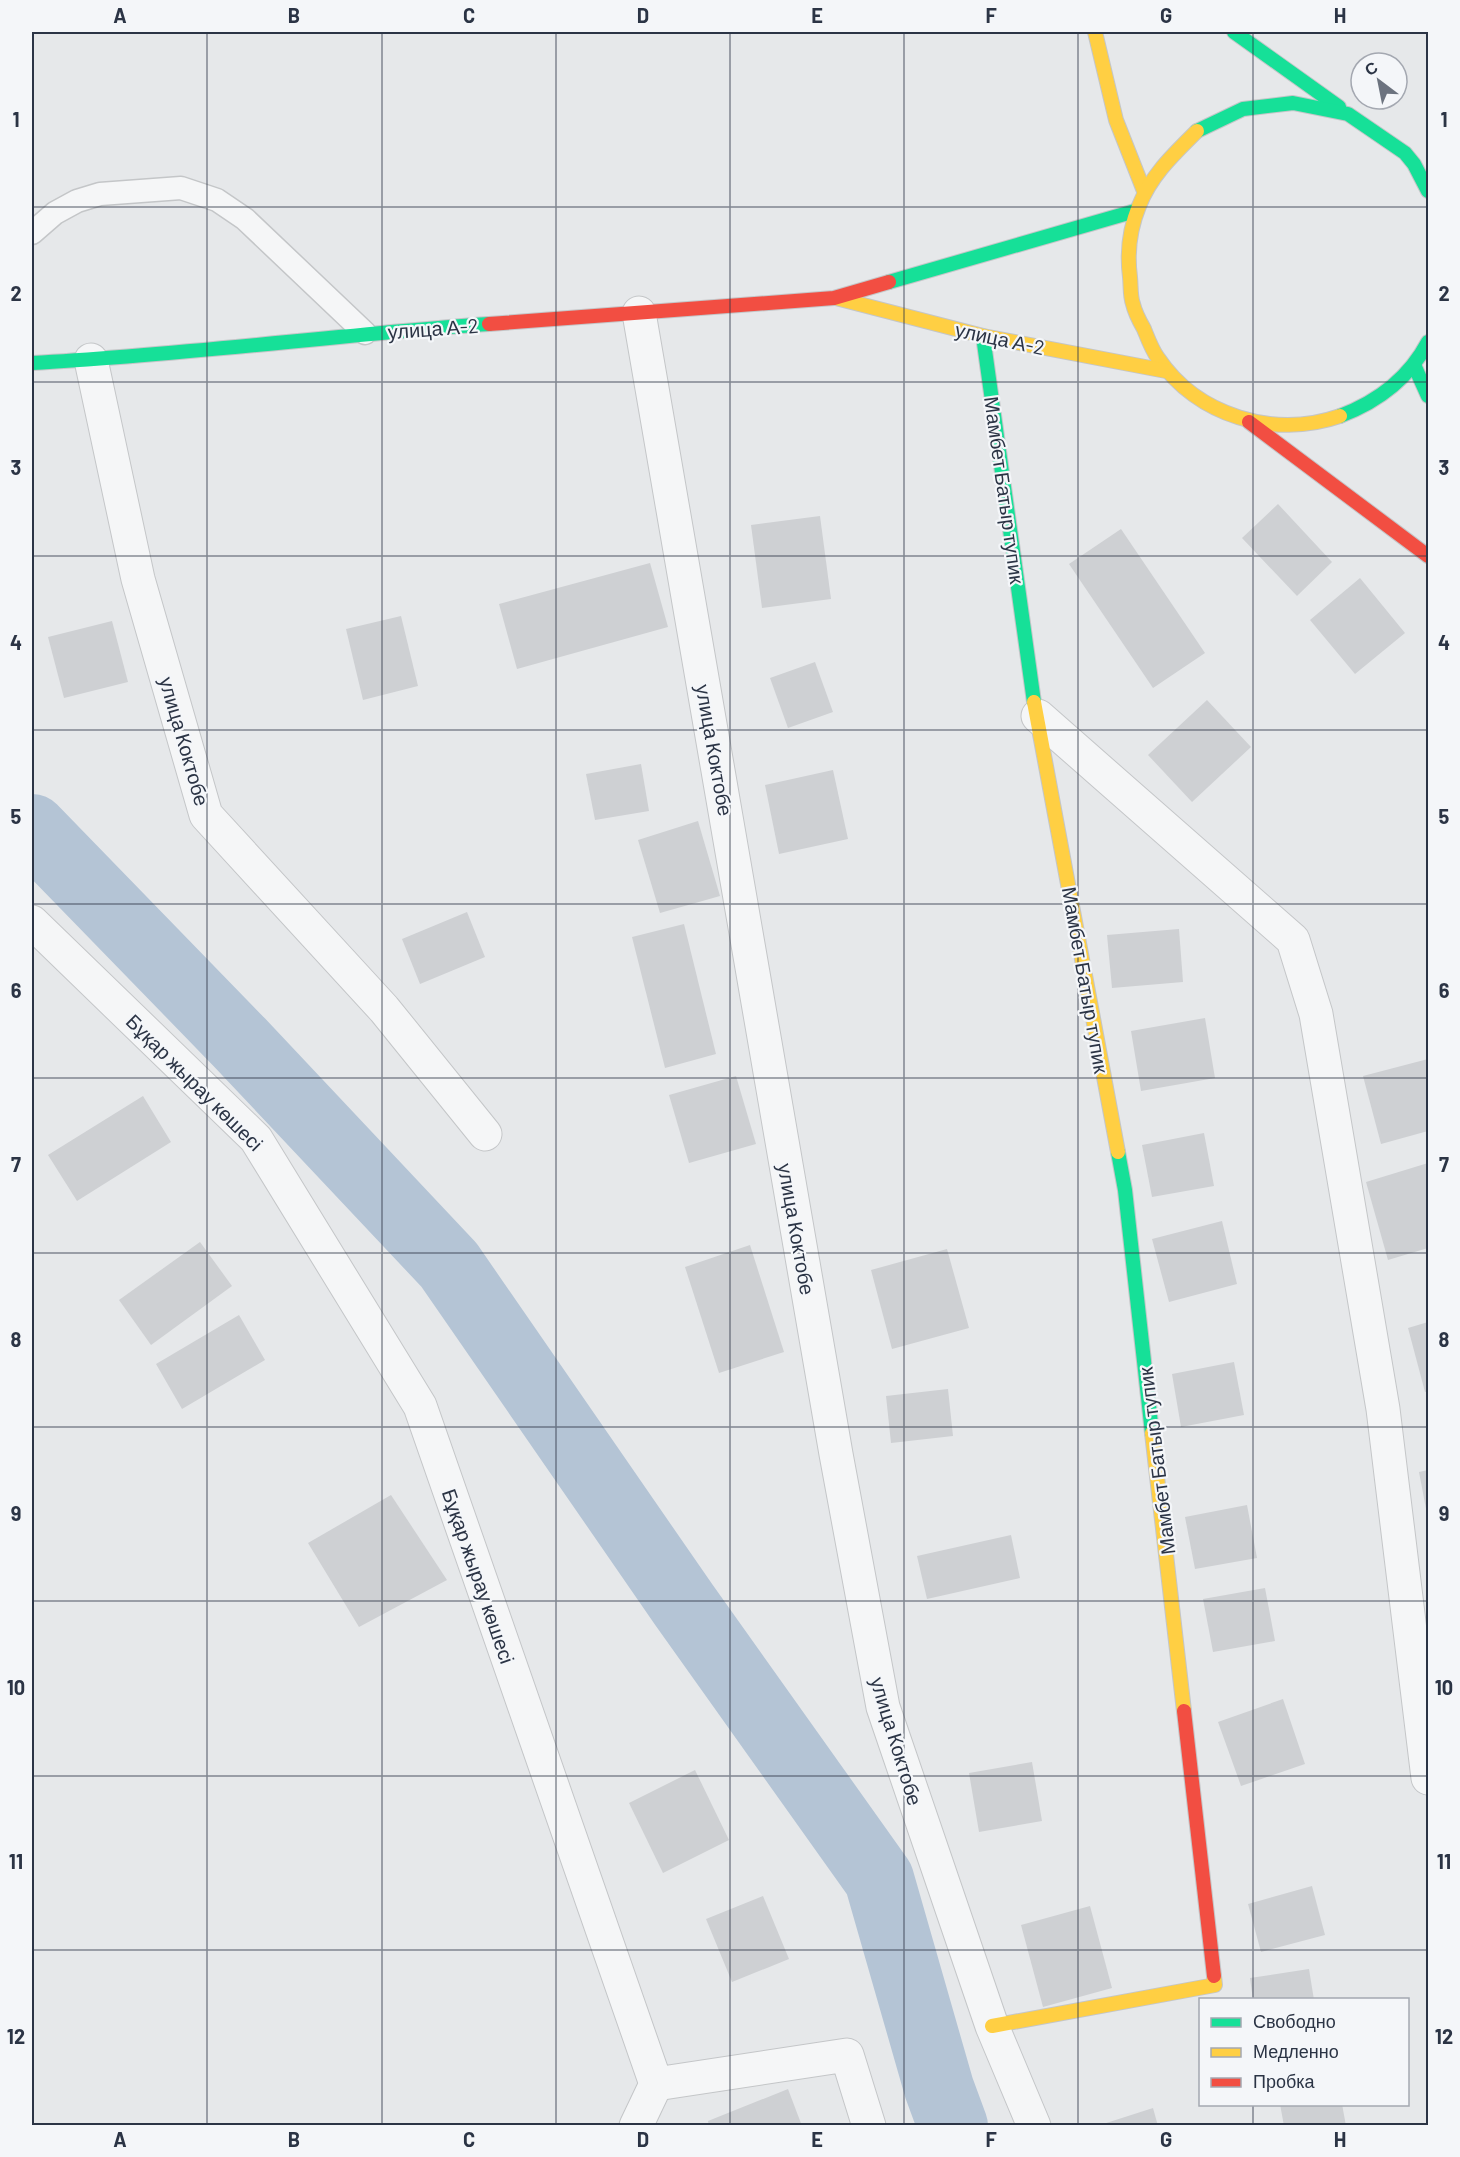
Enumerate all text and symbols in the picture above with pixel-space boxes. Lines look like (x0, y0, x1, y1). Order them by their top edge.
text: A (113, 3, 127, 27)
text: B (288, 3, 300, 27)
text: C (463, 3, 475, 27)
text: D (637, 3, 649, 27)
text: E (811, 3, 823, 27)
text: F (985, 3, 997, 27)
text: G (1160, 3, 1172, 27)
text: H (1334, 3, 1346, 27)
north arrow (1349, 51, 1409, 111)
text: С (1361, 57, 1381, 79)
text: 1 (12, 107, 20, 131)
text: 1 (1440, 107, 1448, 131)
text: 2 (10, 281, 22, 305)
text: 2 (1438, 281, 1450, 305)
street label: улица А-2 (387, 313, 479, 343)
street label: улица А-2 (953, 317, 1047, 359)
street label: Мамбет Батыр тупик (980, 395, 1030, 585)
text: 3 (11, 455, 21, 479)
text: 3 (1439, 455, 1449, 479)
text: 4 (10, 630, 22, 654)
text: 4 (1438, 630, 1450, 654)
street label: улица Коктобе (155, 674, 215, 808)
street label: улица Коктобе (692, 682, 738, 818)
text: 5 (11, 804, 22, 828)
text: 5 (1439, 804, 1450, 828)
street label: Мамбет Батыр тупик (1058, 885, 1114, 1075)
text: 6 (11, 978, 22, 1002)
text: 6 (1439, 978, 1450, 1002)
street label: Бұқар жырау көшесі (122, 1009, 268, 1155)
text: 7 (11, 1152, 21, 1176)
text: 7 (1439, 1152, 1449, 1176)
street label: улица Коктобе (774, 1161, 820, 1297)
text: 8 (11, 1327, 22, 1351)
text: 8 (1439, 1327, 1450, 1351)
street label: Мамбет Батыр тупик (1133, 1366, 1179, 1556)
street label: Бұқар жырау көшесі (438, 1485, 520, 1667)
text: 9 (11, 1501, 21, 1525)
text: 9 (1439, 1501, 1449, 1525)
street label: улица Коктобе (866, 1674, 928, 1808)
text: 10 (7, 1675, 25, 1699)
text: 10 (1435, 1675, 1453, 1699)
text: 11 (9, 1849, 23, 1873)
text: 11 (1437, 1849, 1451, 1873)
legend (1199, 1998, 1409, 2106)
text: Свободно (1253, 2010, 1336, 2032)
text: 12 (7, 2024, 25, 2048)
text: 12 (1435, 2024, 1453, 2048)
text: Медленно (1253, 2040, 1339, 2062)
text: Пробка (1253, 2070, 1316, 2092)
text: A (113, 2127, 127, 2151)
text: B (288, 2127, 300, 2151)
text: C (463, 2127, 475, 2151)
text: D (637, 2127, 649, 2151)
text: E (811, 2127, 823, 2151)
text: F (985, 2127, 997, 2151)
text: G (1160, 2127, 1172, 2151)
text: H (1334, 2127, 1346, 2151)

